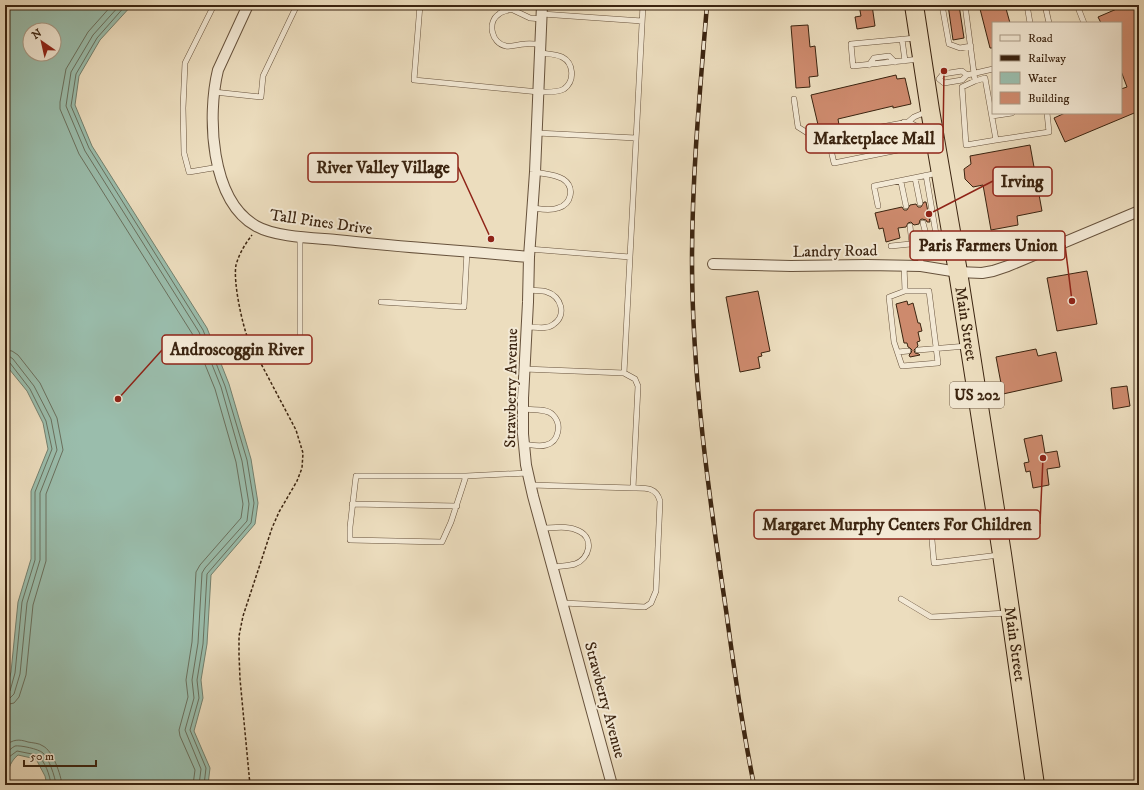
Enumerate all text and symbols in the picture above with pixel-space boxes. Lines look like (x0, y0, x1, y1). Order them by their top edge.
north arrow (22, 22, 62, 62)
legend (992, 22, 1122, 114)
text: N (29, 26, 45, 43)
text: Road (1028, 31, 1053, 46)
text: Railway (1028, 51, 1066, 66)
text: Water (1027, 71, 1057, 86)
text: Building (1028, 91, 1069, 106)
callout: Marketplace Mall (806, 124, 943, 153)
text: Marketplace Mall (813, 128, 936, 150)
callout: River Valley Village (308, 153, 458, 182)
text: River Valley Village (316, 157, 450, 179)
callout: Irving (993, 167, 1052, 196)
text: Irving (1001, 171, 1044, 193)
street label: Tall Pines Drive (268, 205, 374, 239)
callout: Paris Farmers Union (910, 231, 1065, 260)
text: Paris Farmers Union (918, 235, 1058, 257)
street label: Landry Road (792, 240, 878, 262)
street label: Main Street (950, 285, 982, 362)
street label: Strawberry Avenue (500, 328, 522, 448)
callout: Androscoggin River (162, 335, 312, 364)
text: Androscoggin River (169, 339, 305, 361)
road number: US 202 (950, 382, 1004, 408)
callout: Margaret Murphy Centers For Children (754, 510, 1040, 539)
text: Margaret Murphy Centers For Children (762, 514, 1032, 536)
street label: Main Street (1000, 605, 1030, 683)
street label: Strawberry Avenue (580, 640, 630, 761)
scale bar (24, 742, 96, 768)
text: 50 m (30, 749, 54, 764)

